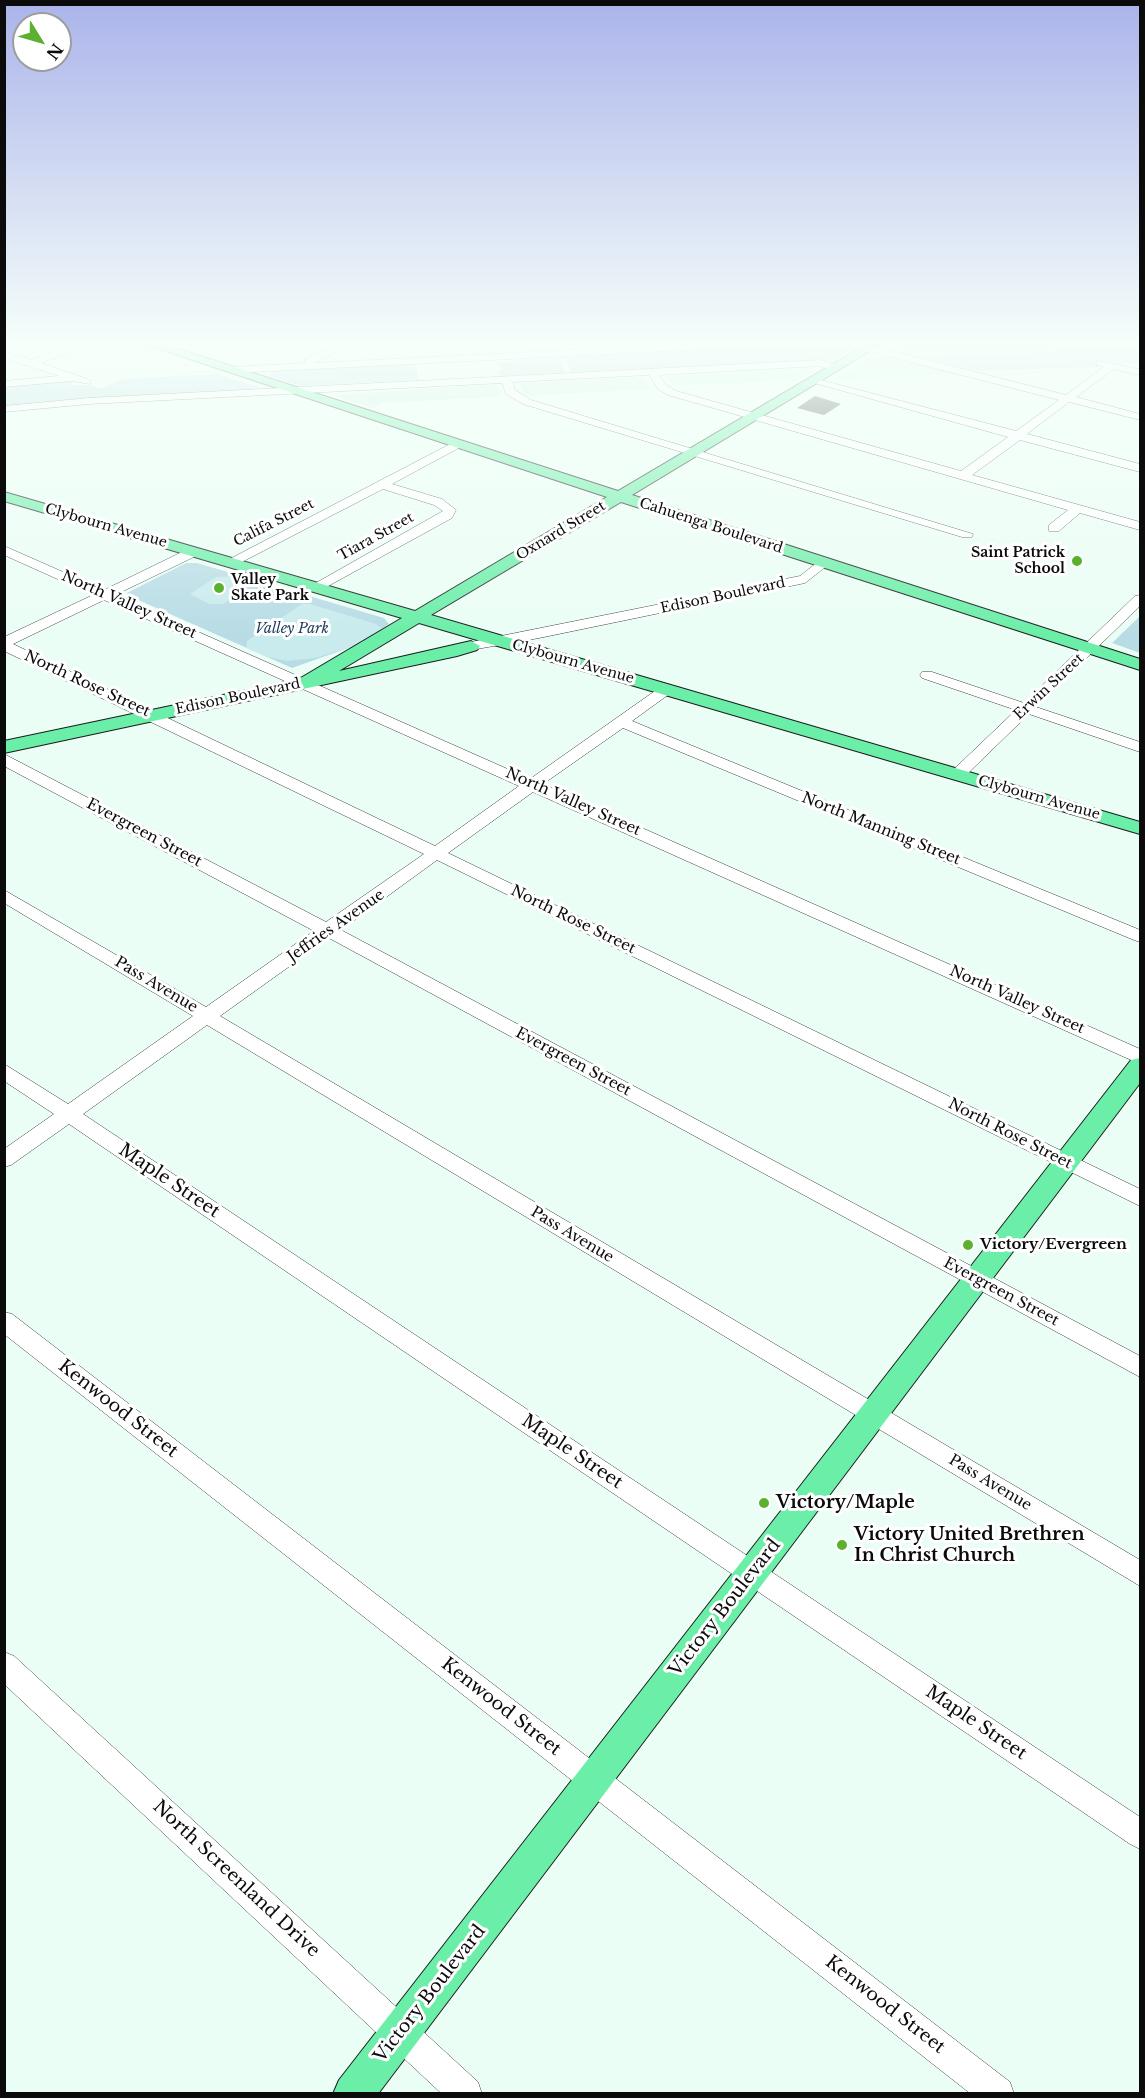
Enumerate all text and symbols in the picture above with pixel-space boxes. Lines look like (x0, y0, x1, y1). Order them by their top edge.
north arrow (12, 12, 72, 72)
text: N (42, 40, 67, 64)
street label: Cahuenga Boulevard (637, 495, 785, 557)
street label: Califa Street (231, 496, 317, 550)
street label: Oxnard Street (513, 498, 609, 564)
street label: Clybourn Avenue (43, 501, 169, 551)
street label: Tiara Street (335, 509, 417, 565)
place label: Saint Patrick School (971, 545, 1065, 578)
marker: Saint Patrick School (1070, 554, 1084, 568)
street label: North Valley Street (59, 567, 199, 643)
place label: Valley Skate Park (231, 572, 309, 604)
street label: Edison Boulevard (659, 575, 787, 617)
marker: Valley Skate Park (212, 581, 226, 595)
park label: Valley Park (255, 621, 329, 637)
street label: Clybourn Avenue (510, 637, 636, 687)
street label: North Rose Street (21, 647, 153, 721)
street label: Erwin Street (1011, 650, 1087, 724)
street label: Edison Boulevard (174, 676, 302, 718)
street label: North Valley Street (503, 764, 643, 840)
street label: Clybourn Avenue (976, 773, 1102, 823)
street label: North Manning Street (799, 789, 963, 869)
street label: Evergreen Street (83, 795, 205, 871)
street label: North Rose Street (508, 882, 638, 958)
street label: Jeffries Avenue (284, 886, 388, 966)
street label: Pass Avenue (111, 953, 201, 1017)
street label: North Valley Street (947, 962, 1087, 1038)
street label: Evergreen Street (512, 1024, 634, 1100)
street label: North Rose Street (945, 1095, 1075, 1173)
street label: Maple Street (114, 1139, 224, 1223)
street label: Pass Avenue (527, 1203, 617, 1267)
place label: Victory/Evergreen (980, 1236, 1127, 1254)
marker: Victory/Evergreen (961, 1238, 975, 1252)
street label: Evergreen Street (940, 1254, 1062, 1330)
street label: Kenwood Street (54, 1356, 182, 1462)
street label: Maple Street (517, 1410, 627, 1494)
street label: Pass Avenue (945, 1451, 1035, 1515)
place label: Victory/Maple (776, 1492, 915, 1514)
marker: Victory/Maple (757, 1496, 771, 1510)
place label: Victory United Brethren In Christ Church (854, 1524, 1085, 1567)
street label: Victory Boulevard (665, 1535, 785, 1681)
marker: Victory United Brethren In Christ Church (835, 1538, 849, 1552)
street label: Kenwood Street (437, 1654, 565, 1760)
street label: Maple Street (921, 1681, 1031, 1765)
street label: North Screenland Drive (148, 1796, 324, 1962)
street label: Victory Boulevard (370, 1921, 490, 2067)
street label: Kenwood Street (821, 1952, 949, 2058)

